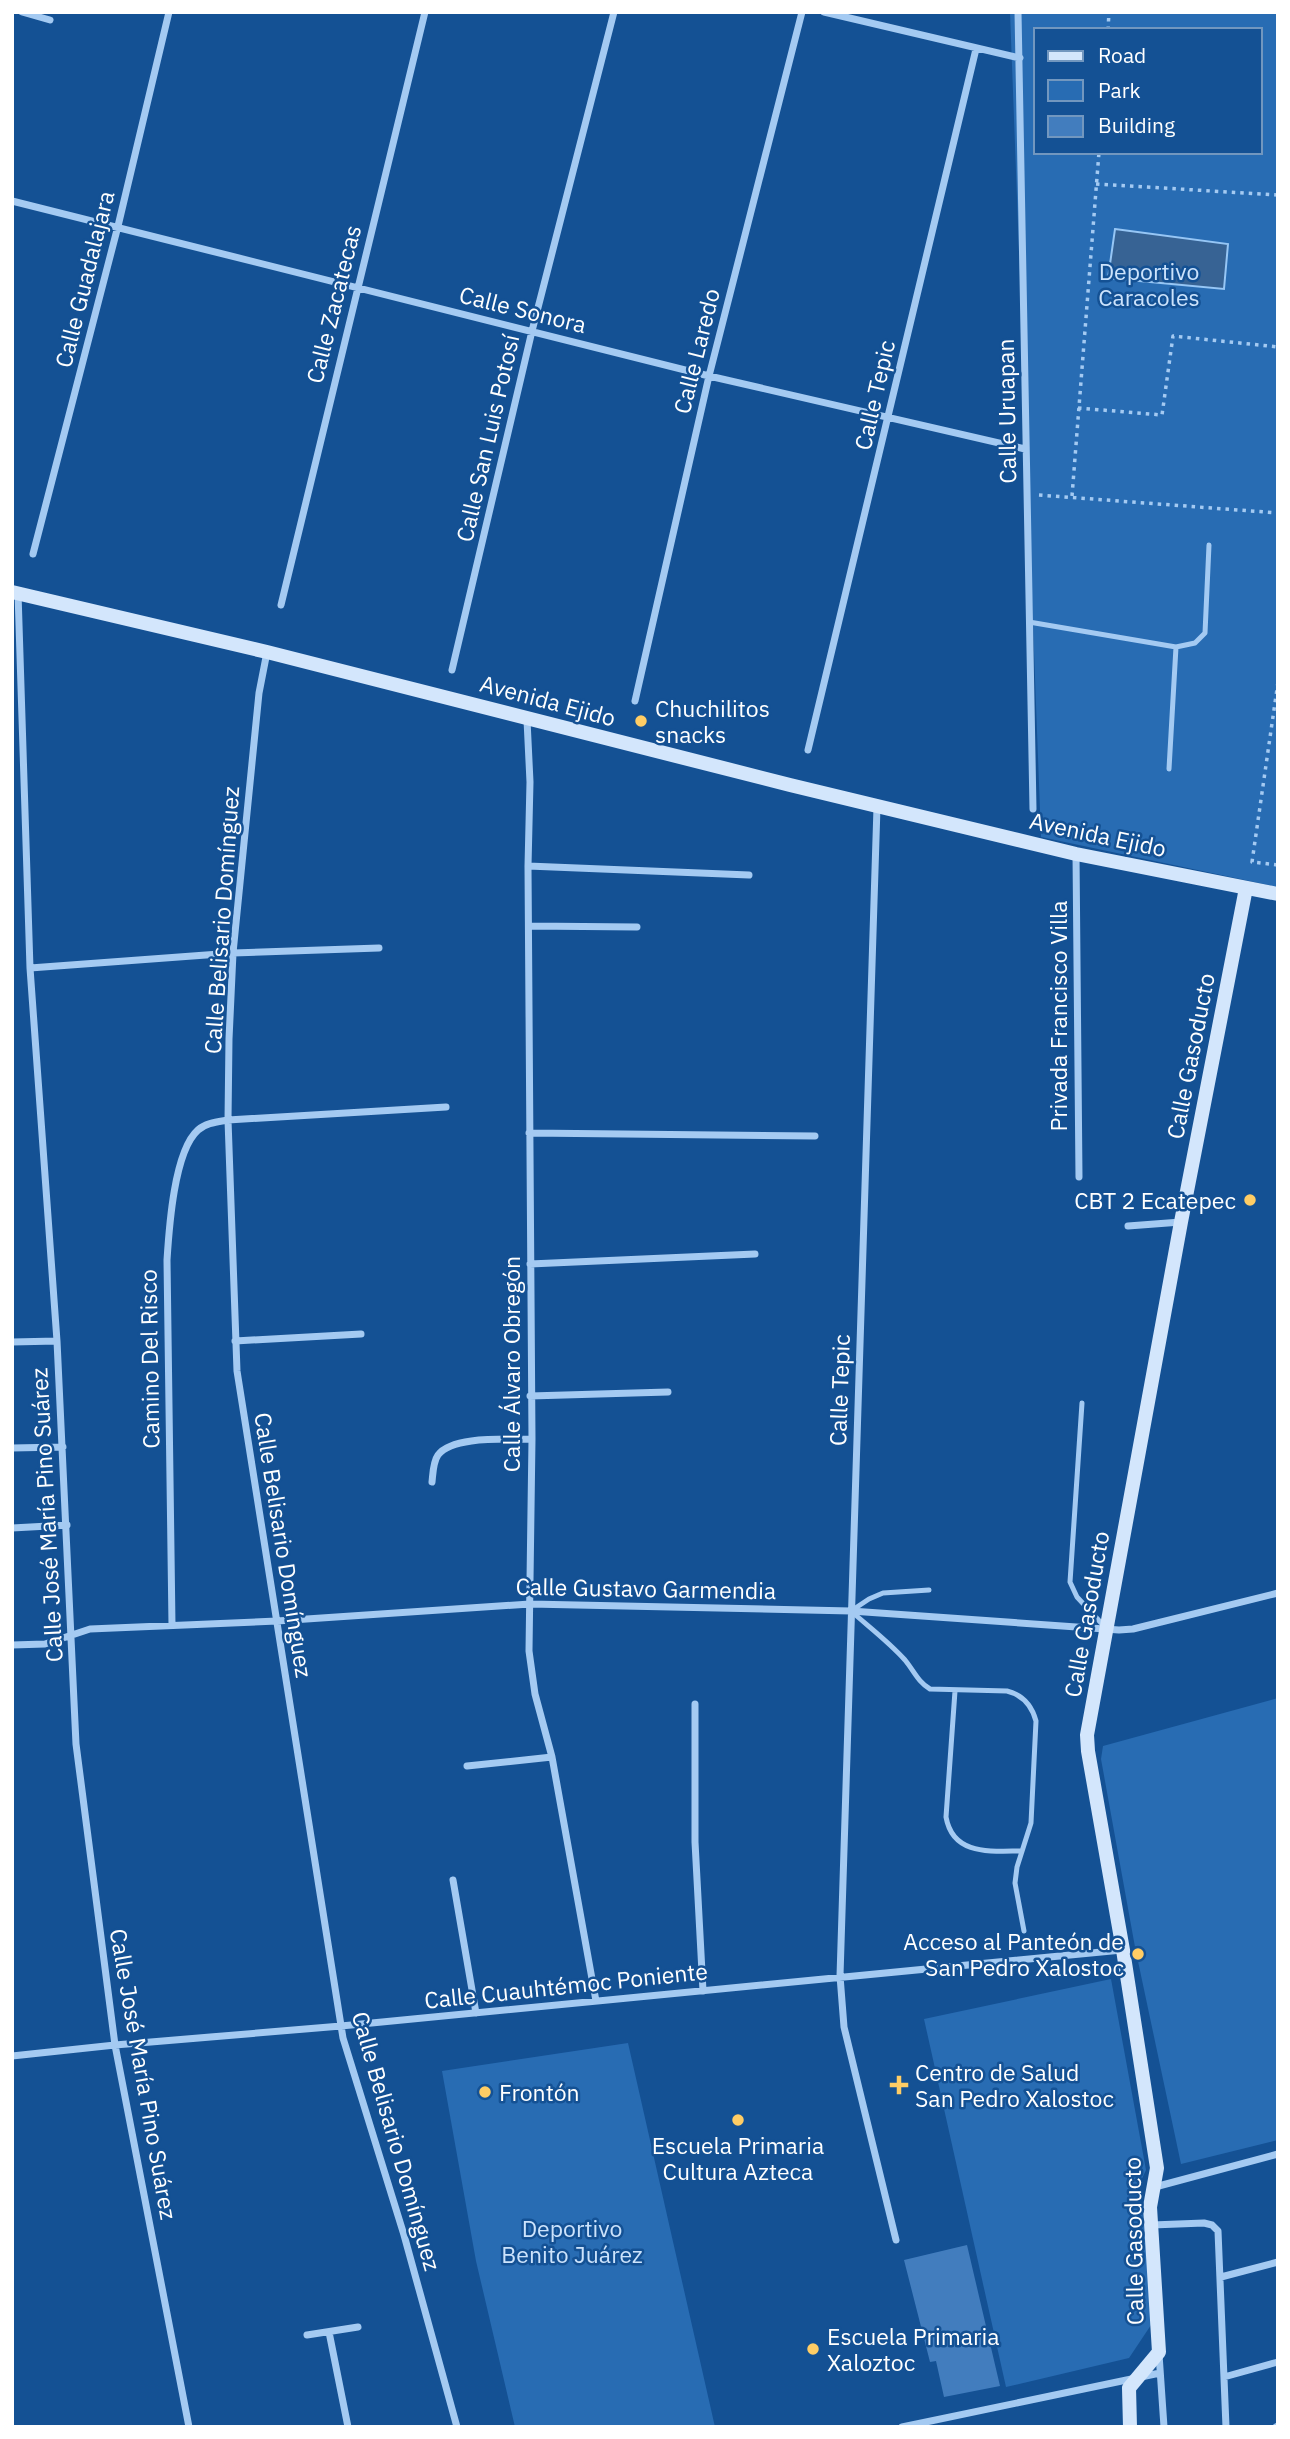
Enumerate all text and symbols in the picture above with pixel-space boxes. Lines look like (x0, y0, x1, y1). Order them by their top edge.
legend (1034, 28, 1262, 154)
text: Road (1098, 41, 1146, 69)
text: Park (1098, 76, 1141, 104)
text: Building (1098, 111, 1175, 139)
street label: Calle Guadalajara (48, 187, 120, 371)
street label: Calle Zacatecas (299, 222, 367, 386)
park label: Deportivo Caracoles (1098, 256, 1200, 312)
street label: Calle Sonora (456, 279, 590, 339)
street label: Calle Laredo (666, 285, 726, 417)
street label: Calle San Luis Potosí (449, 331, 526, 545)
street label: Calle Tepic (847, 337, 901, 453)
street label: Calle Uruapan (990, 338, 1022, 484)
street label: Avenida Ejido (477, 668, 619, 732)
place label: Chuchilitos snacks (655, 693, 770, 749)
marker: Chuchilitos snacks (633, 713, 649, 729)
street label: Calle Belisario Domínguez (197, 785, 245, 1055)
street label: Avenida Ejido (1027, 805, 1169, 863)
street label: Privada Francisco Villa (1043, 900, 1073, 1132)
street label: Calle Gasoducto (1159, 971, 1221, 1141)
place label: CBT 2 Ecatepec (1074, 1185, 1236, 1215)
marker: CBT 2 Ecatepec (1242, 1192, 1258, 1208)
street label: Calle Álvaro Obregón (496, 1256, 526, 1472)
street label: Camino Del Risco (132, 1269, 166, 1449)
street label: Calle Tepic (822, 1334, 856, 1446)
street label: Calle José María Pino Suárez (23, 1367, 69, 1663)
street label: Calle Belisario Domínguez (248, 1410, 320, 1680)
street label: Calle Gasoducto (1057, 1529, 1115, 1699)
street label: Calle Gustavo Garmendia (515, 1571, 777, 1605)
street label: Calle José María Pino Suárez (104, 1926, 184, 2222)
place label: Acceso al Panteón de San Pedro Xalostoc (903, 1926, 1124, 1982)
marker: Acceso al Panteón de San Pedro Xalostoc (1130, 1946, 1146, 1962)
street label: Calle Cuauhtémoc Poniente (423, 1955, 709, 2015)
street label: Calle Belisario Domínguez (346, 2008, 448, 2274)
place label: Centro de Salud San Pedro Xalostoc (915, 2057, 1114, 2113)
marker: Centro de Salud San Pedro Xalostoc (889, 2075, 909, 2095)
place label: Frontón (499, 2077, 580, 2107)
marker: Frontón (477, 2084, 493, 2100)
marker: Escuela Primaria Cultura Azteca (730, 2112, 746, 2128)
place label: Escuela Primaria Cultura Azteca (652, 2130, 824, 2186)
street label: Calle Gasoducto (1117, 2157, 1149, 2325)
park label: Deportivo Benito Juárez (501, 2213, 643, 2269)
place label: Escuela Primaria Xaloztoc (827, 2321, 1000, 2377)
marker: Escuela Primaria Xaloztoc (805, 2341, 821, 2357)

